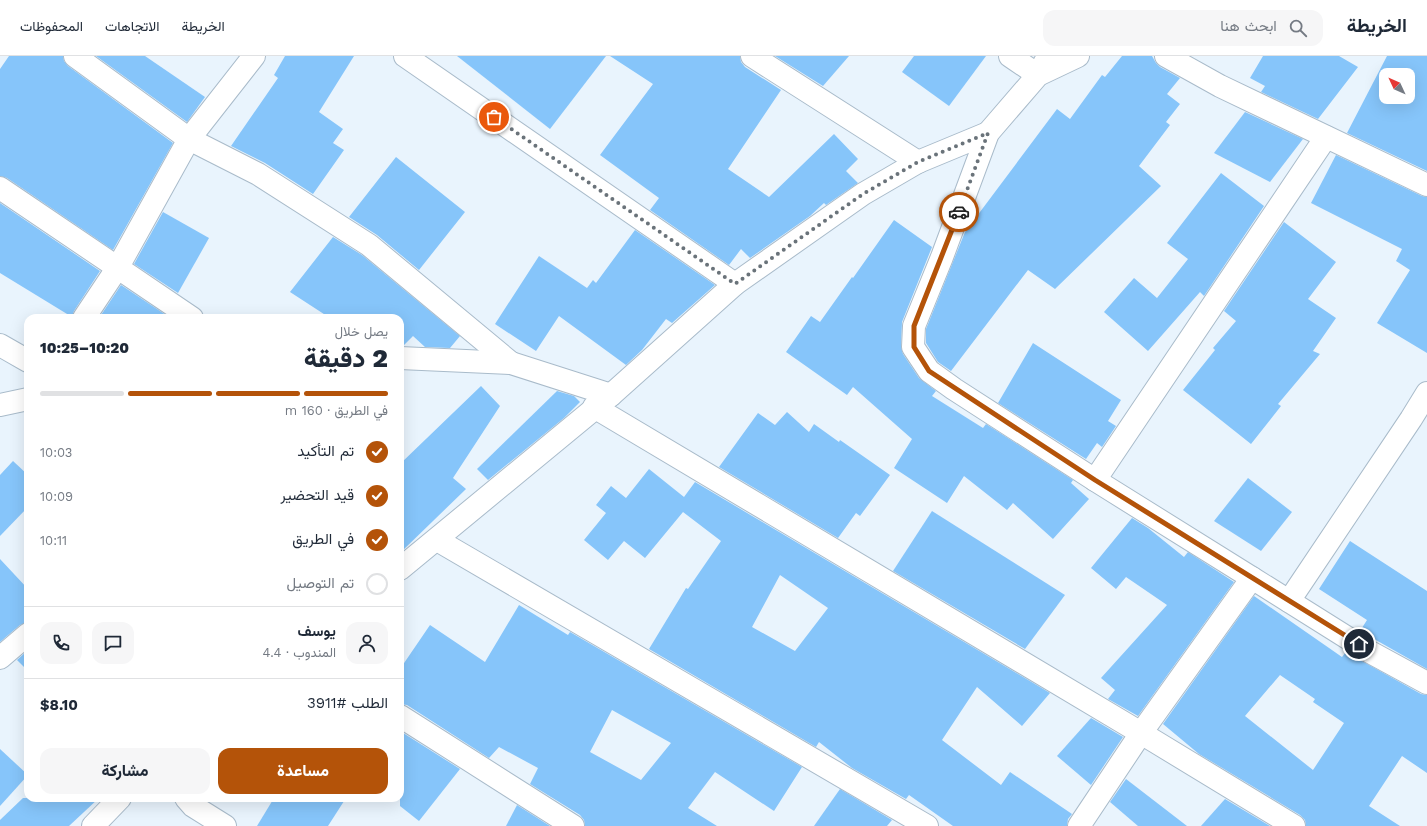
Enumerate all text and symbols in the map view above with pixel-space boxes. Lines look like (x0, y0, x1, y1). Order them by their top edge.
search box (1043, 10, 1323, 46)
text: الخريطة (1347, 14, 1407, 37)
text: ابحث هنا (1220, 17, 1277, 35)
icon: search (1287, 17, 1309, 39)
text: المحفوظات (20, 18, 83, 34)
text: الاتجاهات (105, 18, 159, 34)
text: الخريطة (181, 18, 225, 34)
north arrow (1379, 68, 1415, 104)
map controls (1379, 68, 1415, 104)
pin (477, 100, 511, 134)
icon: bag (483, 106, 505, 128)
courier (939, 192, 979, 232)
icon: car (948, 201, 970, 223)
text: يصل خلال (335, 324, 388, 339)
text: 10:20–10:25 (40, 339, 129, 357)
text: 2 دقيقة (304, 343, 388, 373)
text: في الطريق · 160 m (285, 403, 388, 418)
icon: check (366, 441, 388, 463)
text: تم التأكيد (297, 442, 354, 460)
text: 10:03 (40, 445, 72, 460)
icon: check (366, 485, 388, 507)
text: قيد التحضير (281, 486, 354, 504)
text: 10:09 (40, 489, 73, 504)
icon: check (366, 529, 388, 551)
text: في الطريق (292, 530, 354, 548)
text: 10:11 (40, 533, 67, 548)
text: تم التوصيل (286, 574, 354, 592)
button: phone (40, 622, 82, 664)
button: chat (92, 622, 134, 664)
text: يوسف (298, 622, 336, 640)
button: person (346, 622, 388, 664)
pin (1342, 627, 1376, 661)
icon: home (1348, 633, 1370, 655)
text: المندوب · 4.4 (262, 645, 336, 660)
text: الطلب #3911 (307, 694, 388, 712)
text: $8.10 (40, 696, 78, 714)
button: مشاركة (40, 748, 210, 794)
button: مساعدة (218, 748, 388, 794)

